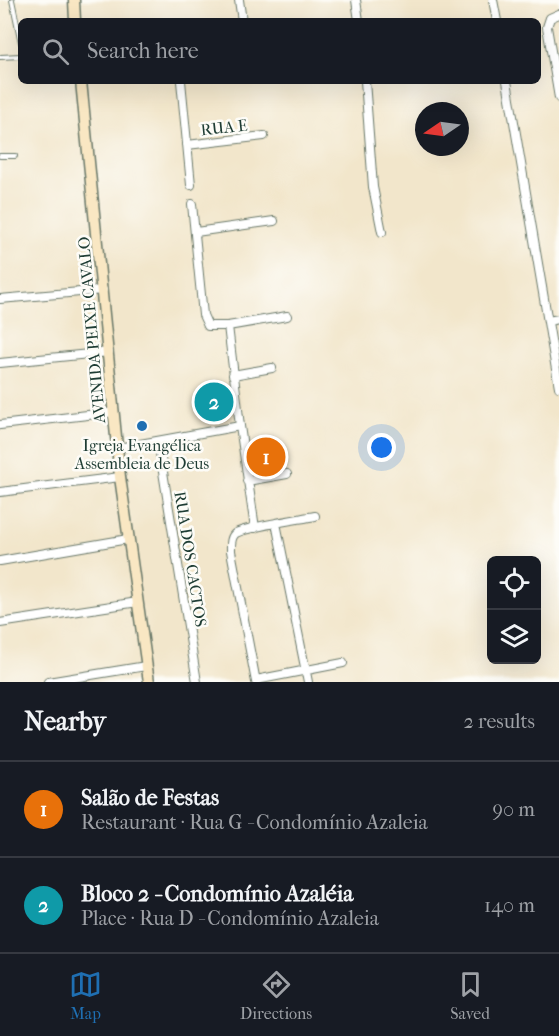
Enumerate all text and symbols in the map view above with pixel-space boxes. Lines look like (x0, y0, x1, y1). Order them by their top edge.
search box (18, 18, 541, 84)
icon: search (39, 35, 72, 68)
text: Search here (87, 38, 199, 64)
north arrow (415, 102, 469, 156)
street label: RUA E (200, 116, 249, 139)
street label: AVENIDA PEIXE CAVALO (74, 236, 109, 425)
pin: 2 (194, 380, 234, 424)
marker: Igreja Evangélica Assembleia de Deus (135, 419, 149, 433)
your location (367, 433, 396, 462)
pin: 1 (246, 434, 286, 480)
place label: Igreja Evangélica Assembleia de Deus (74, 436, 209, 473)
street label: RUA DOS CACTOS (170, 490, 211, 628)
map controls (487, 556, 541, 664)
button: locate (487, 556, 541, 610)
button: layers (487, 610, 541, 664)
text: Nearby (24, 706, 106, 737)
text: 2 results (464, 710, 535, 733)
text: Salão de Festas (81, 785, 219, 811)
text: 1 (40, 798, 47, 821)
text: 90 m (493, 798, 535, 821)
text: Restaurant · Rua G - Condomínio Azaleia (81, 811, 428, 834)
text: Bloco 2 - Condomínio Azaléia (81, 881, 353, 907)
text: 2 (38, 894, 49, 917)
text: 140 m (484, 894, 535, 917)
text: Place · Rua D - Condomínio Azaleia (81, 907, 379, 930)
tab: Map (69, 968, 102, 1023)
tab: Directions (240, 968, 312, 1023)
tab: Saved (450, 968, 490, 1023)

